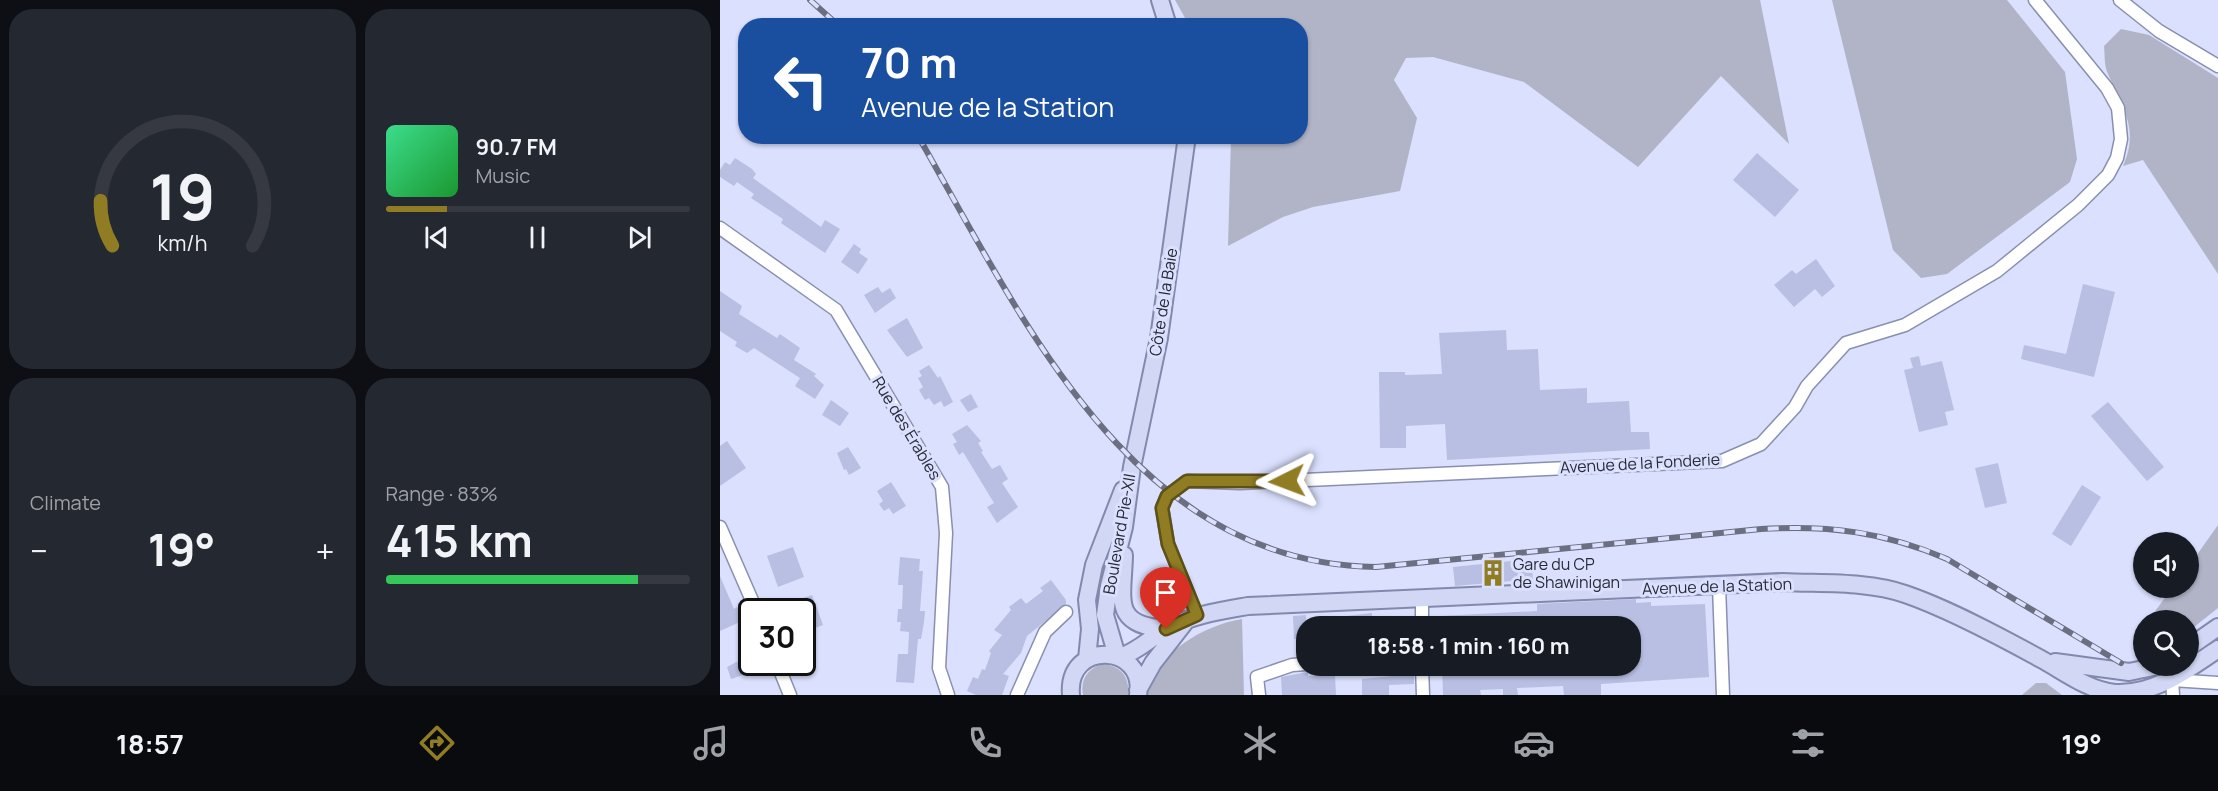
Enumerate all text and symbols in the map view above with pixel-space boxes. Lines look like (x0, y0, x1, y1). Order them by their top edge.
text: 70 m (861, 33, 957, 91)
icon: left (762, 42, 840, 120)
text: Avenue de la Station (861, 88, 1114, 125)
text: 90.7 FM (476, 132, 557, 162)
text: 19 (149, 153, 215, 239)
text: Music (476, 162, 530, 189)
icon: previous (420, 221, 453, 254)
icon: pause (521, 221, 554, 254)
icon: next (623, 221, 656, 254)
text: km/h (157, 229, 207, 258)
street label: Côte de la Baie (1144, 246, 1182, 358)
street label: Rue des Érables (867, 372, 947, 484)
street label: Avenue de la Fonderie (1559, 448, 1721, 478)
position arrow (1255, 449, 1319, 513)
street label: Boulevard Pie-XII (1098, 472, 1140, 596)
text: Range · 83% (386, 480, 498, 507)
text: Climate (30, 489, 101, 516)
text: 415 km (386, 509, 533, 571)
text: 19° (148, 518, 216, 580)
text: − (30, 528, 48, 573)
text: + (315, 528, 334, 573)
map controls (2133, 532, 2199, 676)
button: sound (2133, 532, 2199, 598)
place label: Gare du CP de Shawinigan (1513, 553, 1620, 593)
building icon: Gare du CP de Shawinigan (1478, 558, 1508, 588)
pin (1140, 567, 1191, 629)
street label: Avenue de la Station (1642, 572, 1792, 600)
icon: arrive (1149, 576, 1182, 609)
speed limit sign: 30 (738, 598, 816, 676)
button: search (2133, 610, 2199, 676)
text: 18:58 · 1 min · 160 m (1367, 631, 1570, 661)
icon: directions (416, 722, 458, 764)
icon: music (690, 722, 732, 764)
icon: phone (964, 722, 1006, 764)
icon: climate (1239, 722, 1281, 764)
icon: car (1513, 722, 1555, 764)
icon: filters (1787, 722, 1829, 764)
text: 18:57 (116, 725, 184, 762)
text: 19° (2061, 725, 2102, 762)

